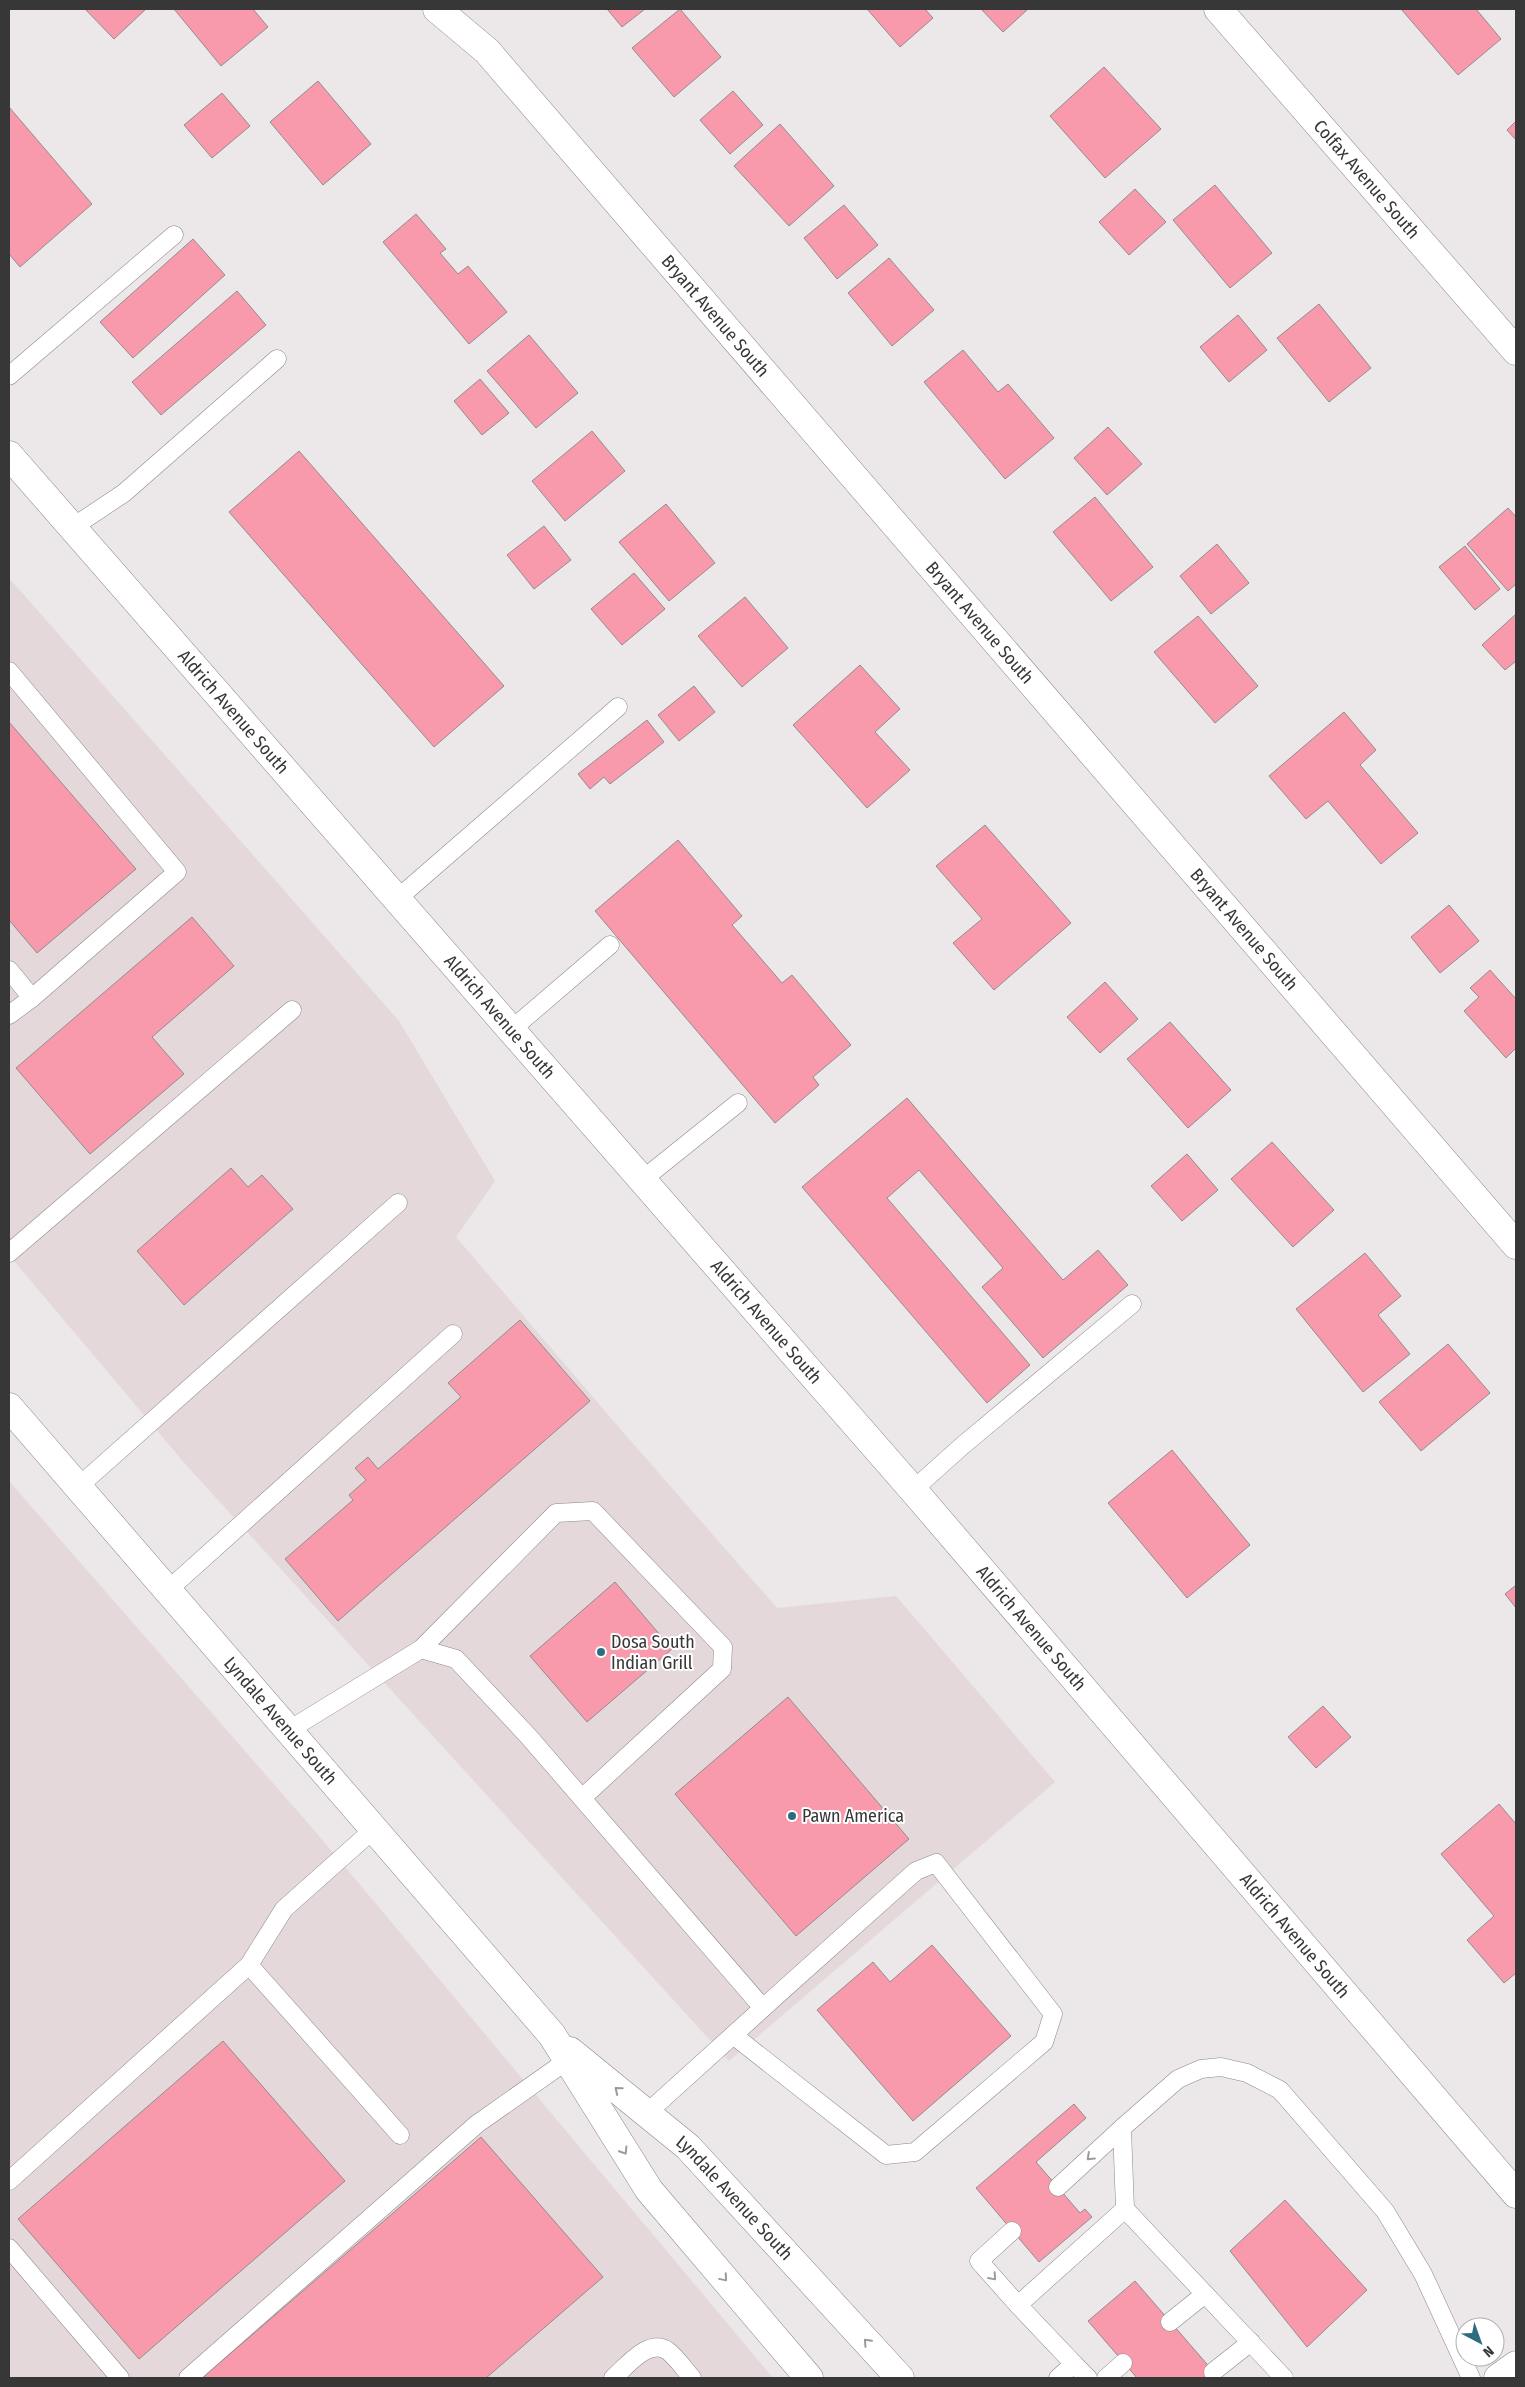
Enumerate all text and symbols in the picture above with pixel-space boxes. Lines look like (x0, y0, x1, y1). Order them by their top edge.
street label: Colfax Avenue South (1309, 115, 1424, 243)
street label: Bryant Avenue South (657, 250, 774, 381)
street label: Bryant Avenue South (921, 557, 1038, 688)
street label: Aldrich Avenue South (173, 645, 293, 778)
street label: Bryant Avenue South (1185, 864, 1303, 995)
street label: Aldrich Avenue South (440, 950, 560, 1083)
street label: Aldrich Avenue South (706, 1255, 826, 1389)
street label: Aldrich Avenue South (972, 1561, 1091, 1695)
place label: Dosa South Indian Grill (611, 1631, 695, 1674)
marker: Dosa South Indian Grill (595, 1646, 607, 1658)
street label: Lyndale Avenue South (219, 1652, 342, 1789)
place label: Pawn America (802, 1805, 904, 1827)
marker: Pawn America (786, 1810, 798, 1822)
street label: Aldrich Avenue South (1235, 1869, 1354, 2003)
one-way arrow (615, 2087, 624, 2095)
street label: Lyndale Avenue South (672, 2131, 797, 2265)
one-way arrow (618, 2145, 628, 2154)
one-way arrow (1086, 2151, 1095, 2160)
one-way arrow (987, 2271, 996, 2280)
one-way arrow (718, 2273, 727, 2282)
north arrow (1455, 2317, 1505, 2367)
one-way arrow (864, 2339, 873, 2348)
text: N (1479, 2342, 1497, 2361)

